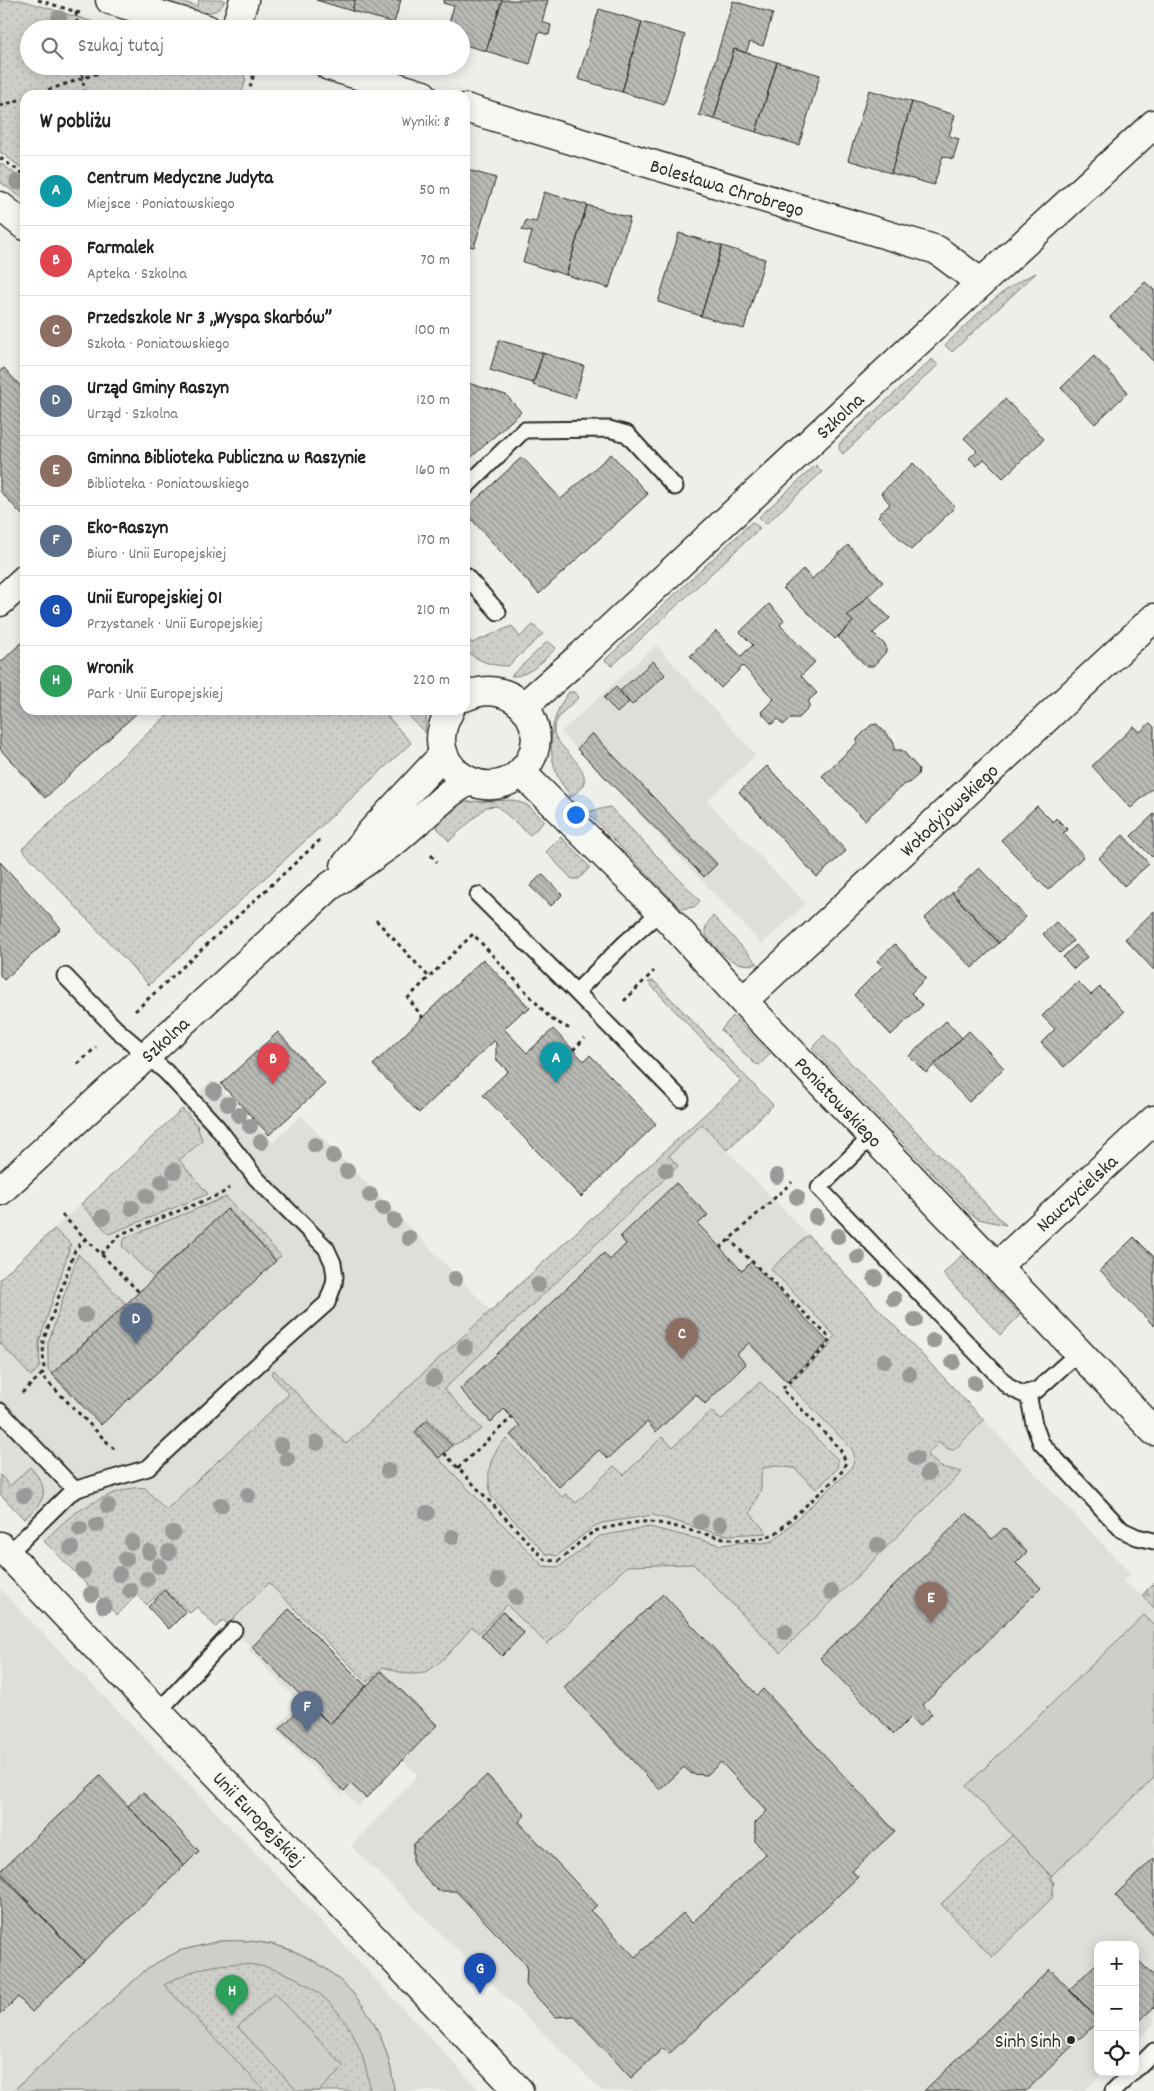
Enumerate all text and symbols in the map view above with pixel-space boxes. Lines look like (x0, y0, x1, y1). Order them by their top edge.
search box (20, 20, 470, 75)
icon: search (38, 34, 66, 62)
text: Szukaj tutaj (78, 34, 164, 61)
text: W pobliżu (40, 108, 111, 138)
text: Wyniki: 8 (402, 111, 450, 134)
street label: Bolesława Chrobrego (646, 153, 807, 226)
text: Centrum Medyczne Judyta (87, 166, 273, 193)
text: A (52, 179, 60, 202)
text: 50 m (419, 179, 450, 202)
text: Miejsce · Poniatowskiego (87, 193, 235, 216)
text: Farmalek (87, 236, 154, 263)
text: B (52, 249, 60, 272)
text: 70 m (420, 249, 450, 272)
text: Apteka · Szkolna (87, 263, 187, 286)
text: Przedszkole Nr 3 „Wyspa Skarbów” (87, 306, 332, 333)
text: C (52, 319, 60, 342)
text: 100 m (414, 319, 450, 342)
text: Szkoła · Poniatowskiego (87, 333, 229, 356)
text: Urząd Gminy Raszyn (87, 376, 229, 403)
street label: Szkolna (811, 387, 872, 447)
text: D (52, 389, 60, 412)
text: 120 m (416, 389, 450, 412)
text: Urząd · Szkolna (87, 403, 178, 426)
text: Gminna Biblioteka Publiczna w Raszynie (87, 446, 366, 473)
text: E (52, 459, 60, 482)
text: 160 m (415, 459, 450, 482)
text: Biblioteka · Poniatowskiego (87, 473, 249, 496)
text: Eko-Raszyn (87, 516, 168, 543)
text: F (52, 529, 60, 552)
text: 170 m (417, 529, 450, 552)
text: Biuro · Unii Europejskiej (87, 543, 226, 566)
text: Unii Europejskiej 01 (87, 586, 222, 613)
text: G (52, 599, 60, 622)
text: 210 m (416, 599, 450, 622)
text: Przystanek · Unii Europejskiej (87, 613, 263, 636)
text: Wronik (87, 656, 133, 683)
text: H (52, 669, 60, 692)
text: 220 m (413, 669, 450, 692)
text: Park · Unii Europejskiej (87, 683, 223, 706)
street label: Wołodyjowskiego (895, 758, 1006, 865)
your location (563, 802, 589, 828)
street label: Szkolna (136, 1011, 197, 1071)
pin: A (540, 1042, 572, 1083)
pin: B (257, 1043, 289, 1084)
street label: Poniatowskiego (787, 1052, 887, 1155)
street label: Nauczycielska (1031, 1149, 1126, 1240)
pin: D (120, 1303, 152, 1344)
pin: C (666, 1318, 698, 1359)
pin: E (915, 1582, 947, 1623)
pin: F (291, 1691, 323, 1732)
street label: Unii Europejskiej (205, 1766, 310, 1874)
map controls (1094, 1941, 1139, 2076)
button: + (1094, 1941, 1139, 1986)
pin: G (464, 1953, 496, 1994)
pin: H (216, 1975, 248, 2016)
button: − (1094, 1986, 1139, 2031)
place label: Sinh Sinh (995, 2029, 1061, 2057)
button: locate (1094, 2031, 1139, 2076)
marker: Sinh Sinh (1065, 2034, 1077, 2046)

